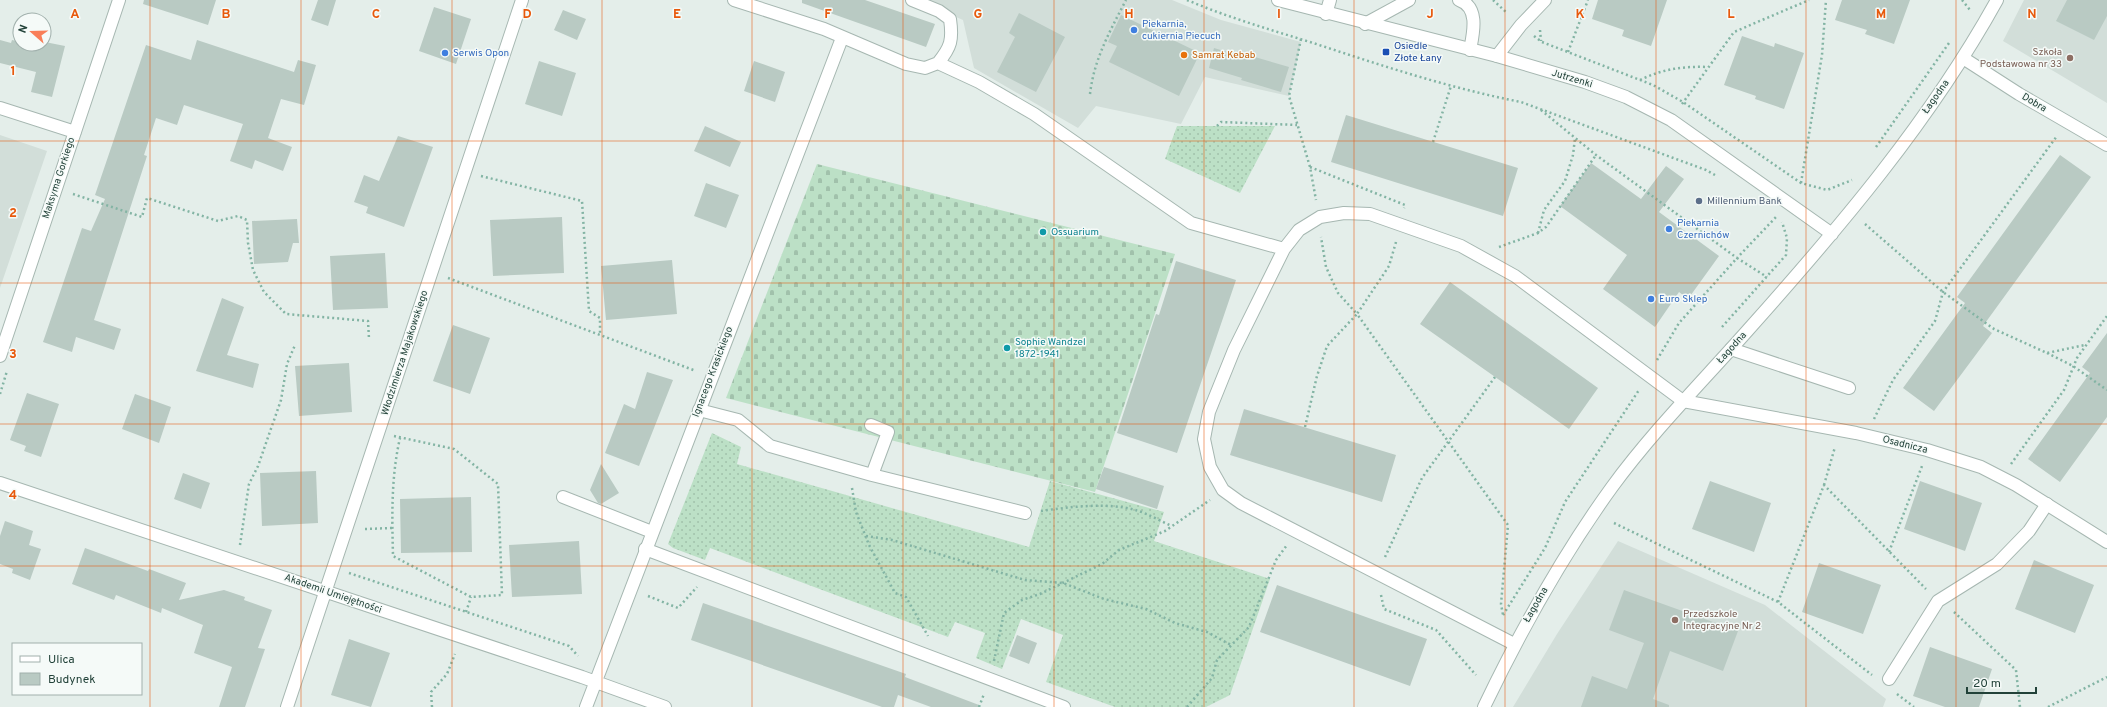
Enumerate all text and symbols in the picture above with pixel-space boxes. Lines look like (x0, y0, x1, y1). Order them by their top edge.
text: A (70, 7, 80, 23)
text: B (222, 7, 231, 23)
text: C (372, 7, 380, 23)
text: D (522, 7, 532, 23)
text: E (673, 7, 681, 23)
text: F (824, 7, 832, 23)
text: G (974, 7, 983, 23)
text: H (1124, 7, 1134, 23)
text: I (1277, 7, 1281, 23)
text: J (1426, 7, 1434, 23)
text: K (1575, 7, 1585, 23)
text: L (1727, 7, 1735, 23)
text: M (1876, 7, 1886, 23)
text: N (2027, 7, 2037, 23)
north arrow (12, 12, 52, 52)
place label: Piekarnia, cukiernia Piecuch (1142, 18, 1221, 43)
text: N (16, 23, 31, 35)
marker: Piekarnia, cukiernia Piecuch (1129, 25, 1139, 35)
place label: Osiedle Złote Łany (1394, 40, 1442, 65)
place label: Szkoła Podstawowa nr 33 (1980, 46, 2062, 71)
place label: Serwis Opon (453, 47, 509, 60)
marker: Osiedle Złote Łany (1381, 47, 1391, 57)
marker: Serwis Opon (440, 48, 450, 58)
place label: Samrat Kebab (1192, 49, 1256, 62)
marker: Samrat Kebab (1179, 50, 1189, 60)
marker: Szkoła Podstawowa nr 33 (2065, 53, 2075, 63)
text: 1 (10, 64, 16, 80)
street label: Jutrzenki (1550, 67, 1594, 91)
street label: Łagodna (1920, 77, 1952, 117)
street label: Dobra (2019, 91, 2049, 115)
street label: Maksyma Gorkiego (40, 135, 78, 220)
place label: Millennium Bank (1707, 195, 1782, 208)
marker: Millennium Bank (1694, 196, 1704, 206)
text: 2 (9, 206, 17, 222)
place label: Piekarnia Czernichów (1677, 217, 1729, 242)
marker: Piekarnia Czernichów (1664, 224, 1674, 234)
place label: Ossuarium (1051, 226, 1099, 239)
marker: Ossuarium (1038, 227, 1048, 237)
street label: Włodzimierza Majakowskiego (379, 288, 432, 417)
place label: Euro Sklep (1659, 293, 1708, 306)
marker: Euro Sklep (1646, 294, 1656, 304)
street label: Ignacego Krasickiego (690, 324, 736, 419)
street label: Łagodna (1714, 329, 1750, 367)
place label: Sophie Wandzel 1872-1941 (1015, 336, 1086, 361)
marker: Sophie Wandzel 1872-1941 (1002, 343, 1012, 353)
text: 3 (9, 347, 17, 363)
street label: Osadnicza (1881, 433, 1929, 457)
text: 4 (9, 488, 17, 504)
street label: Akademii Umiejętności (283, 571, 383, 617)
street label: Łagodna (1521, 585, 1551, 625)
place label: Przedszkole Integracyjne Nr 2 (1683, 608, 1761, 633)
marker: Przedszkole Integracyjne Nr 2 (1670, 615, 1680, 625)
legend (12, 643, 142, 695)
text: Ulica (48, 652, 75, 668)
scale bar (1967, 669, 2036, 695)
text: Budynek (48, 672, 96, 688)
text: 20 m (1973, 676, 2001, 692)

